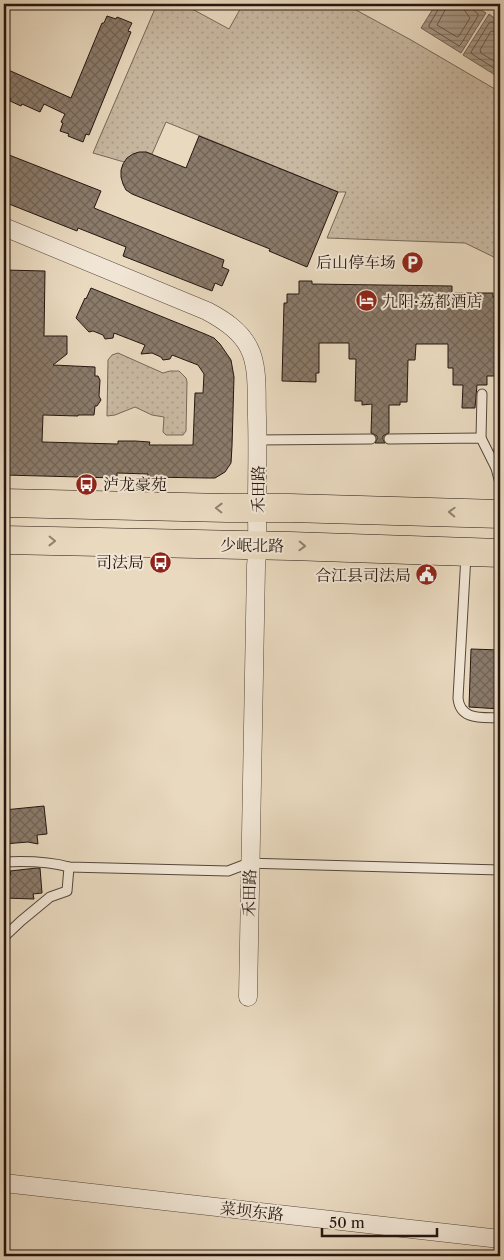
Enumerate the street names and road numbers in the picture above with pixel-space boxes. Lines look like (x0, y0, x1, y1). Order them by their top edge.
street label: 禾田路 (248, 465, 268, 513)
street label: 少岷北路 (220, 534, 284, 556)
street label: 禾田路 (239, 869, 259, 917)
street label: 菜坝东路 (219, 1198, 285, 1224)

